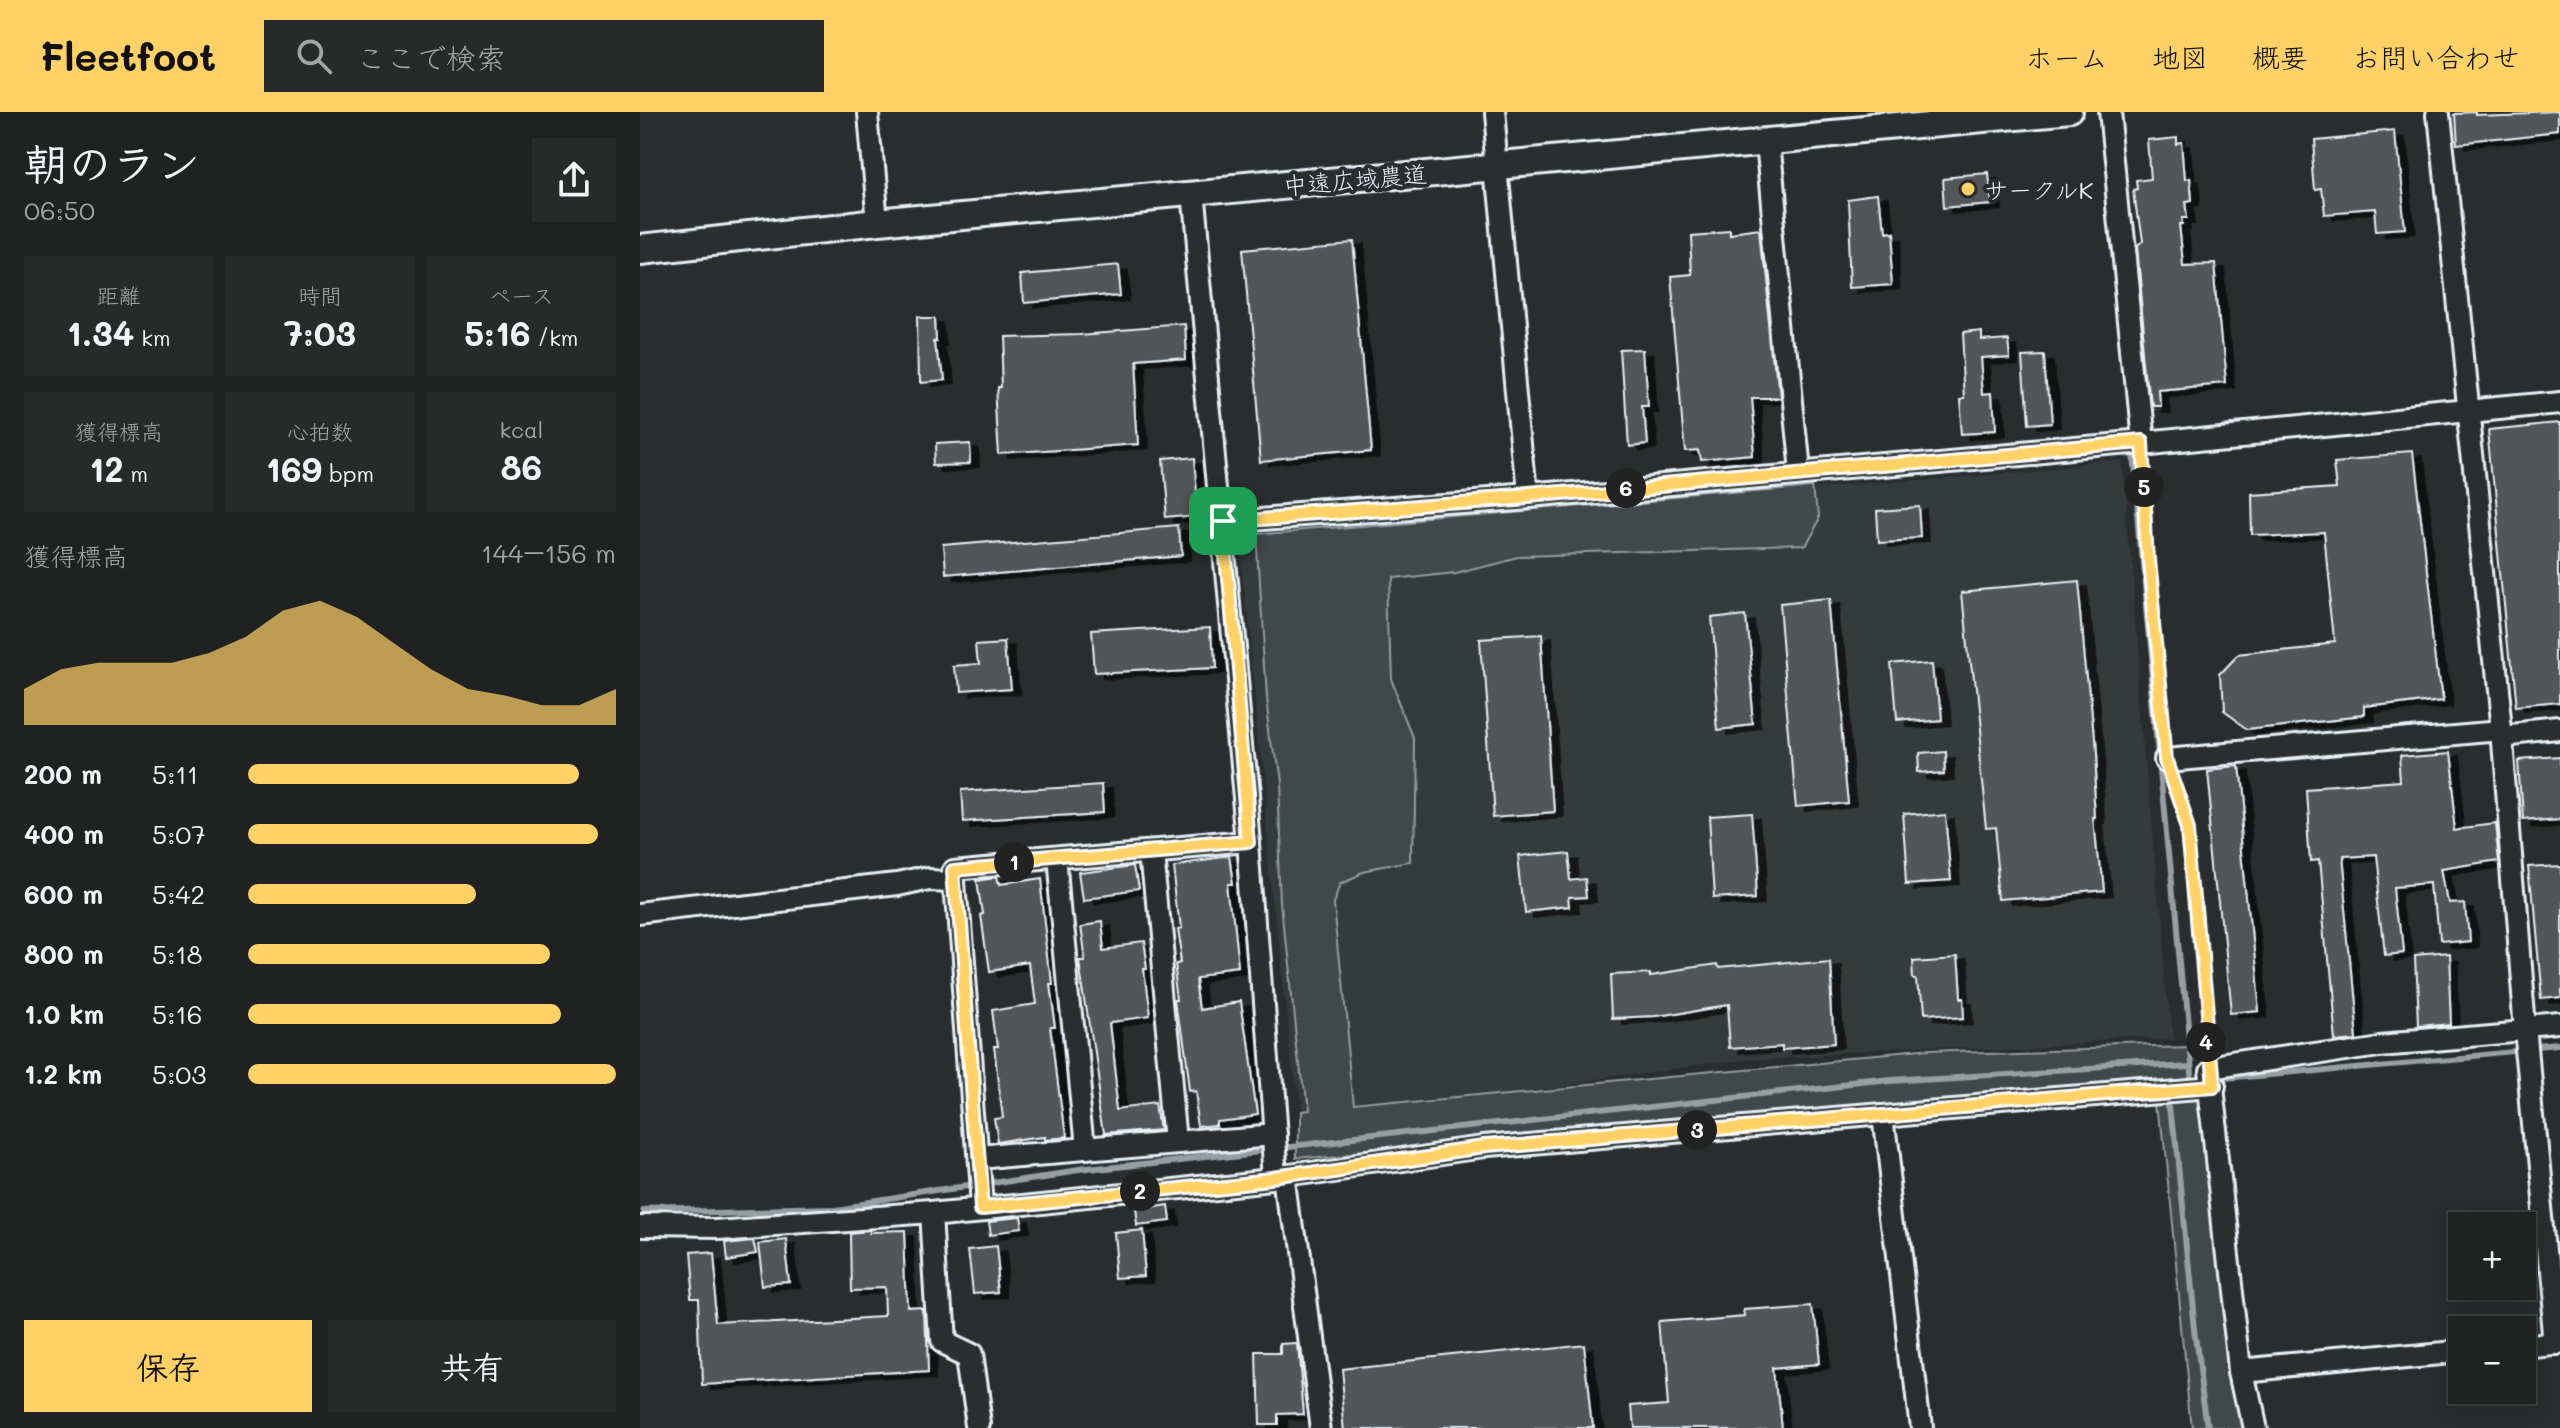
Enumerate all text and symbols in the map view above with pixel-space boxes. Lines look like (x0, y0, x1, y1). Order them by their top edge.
search box (264, 20, 824, 92)
text: Fleetfoot (40, 31, 216, 81)
icon: search (292, 34, 336, 78)
text: ここで検索 (356, 37, 506, 77)
text: ホーム (2025, 39, 2108, 75)
text: 地図 (2152, 39, 2208, 75)
text: 概要 (2252, 39, 2308, 75)
text: お問い合わせ (2352, 39, 2520, 75)
text: 朝のラン (24, 134, 200, 191)
button: share (532, 138, 616, 222)
street label: 中遠広域農道 (1282, 157, 1428, 201)
place label: サークルK (1984, 174, 2094, 205)
marker: サークルK (1959, 180, 1977, 198)
text: 06:50 (24, 193, 95, 227)
text: 距離 (97, 281, 141, 310)
text: 時間 (298, 281, 342, 310)
text: ペース (489, 281, 554, 310)
text: 1.34 (67, 310, 134, 355)
text: 7:03 (284, 310, 356, 355)
text: 5:16 (464, 310, 531, 355)
text: km (134, 323, 171, 352)
text: /km (531, 323, 578, 352)
text: kcal (499, 415, 543, 444)
text: 獲得標高 (75, 417, 163, 446)
text: 心拍数 (287, 417, 353, 446)
text: 86 (500, 444, 542, 489)
text: 12 (89, 446, 123, 491)
text: 169 (266, 446, 322, 491)
text: m (123, 459, 148, 488)
text: bpm (322, 459, 374, 488)
pin: 5 (2124, 467, 2164, 507)
pin: 6 (1606, 468, 1646, 508)
text: 5 (2138, 472, 2150, 501)
text: 6 (1619, 473, 1633, 502)
pin (1189, 487, 1257, 555)
icon: arrive (1201, 499, 1245, 543)
text: 144–156 m (481, 536, 616, 570)
text: 獲得標高 (24, 539, 128, 573)
text: 200 m (24, 757, 102, 791)
text: 5:11 (152, 757, 198, 791)
text: 400 m (24, 817, 104, 851)
text: 5:07 (152, 817, 206, 851)
pin: 1 (994, 842, 1034, 882)
text: 1 (1009, 847, 1019, 876)
text: 600 m (24, 877, 103, 911)
text: 5:42 (152, 877, 205, 911)
text: 800 m (24, 937, 104, 971)
text: 5:18 (152, 937, 203, 971)
text: 1.0 km (24, 997, 104, 1031)
text: 5:16 (152, 997, 203, 1031)
pin: 4 (2186, 1022, 2226, 1062)
text: 4 (2199, 1027, 2213, 1056)
text: 1.2 km (24, 1057, 102, 1091)
text: 5:03 (152, 1057, 207, 1091)
pin: 3 (1677, 1110, 1717, 1150)
text: 3 (1690, 1115, 1704, 1144)
pin: 2 (1120, 1171, 1160, 1211)
text: 2 (1134, 1176, 1146, 1205)
map controls (2448, 1212, 2536, 1404)
button: + (2448, 1212, 2536, 1300)
button: − (2448, 1316, 2536, 1404)
button: 保存 (24, 1320, 312, 1412)
button: 共有 (328, 1320, 616, 1412)

